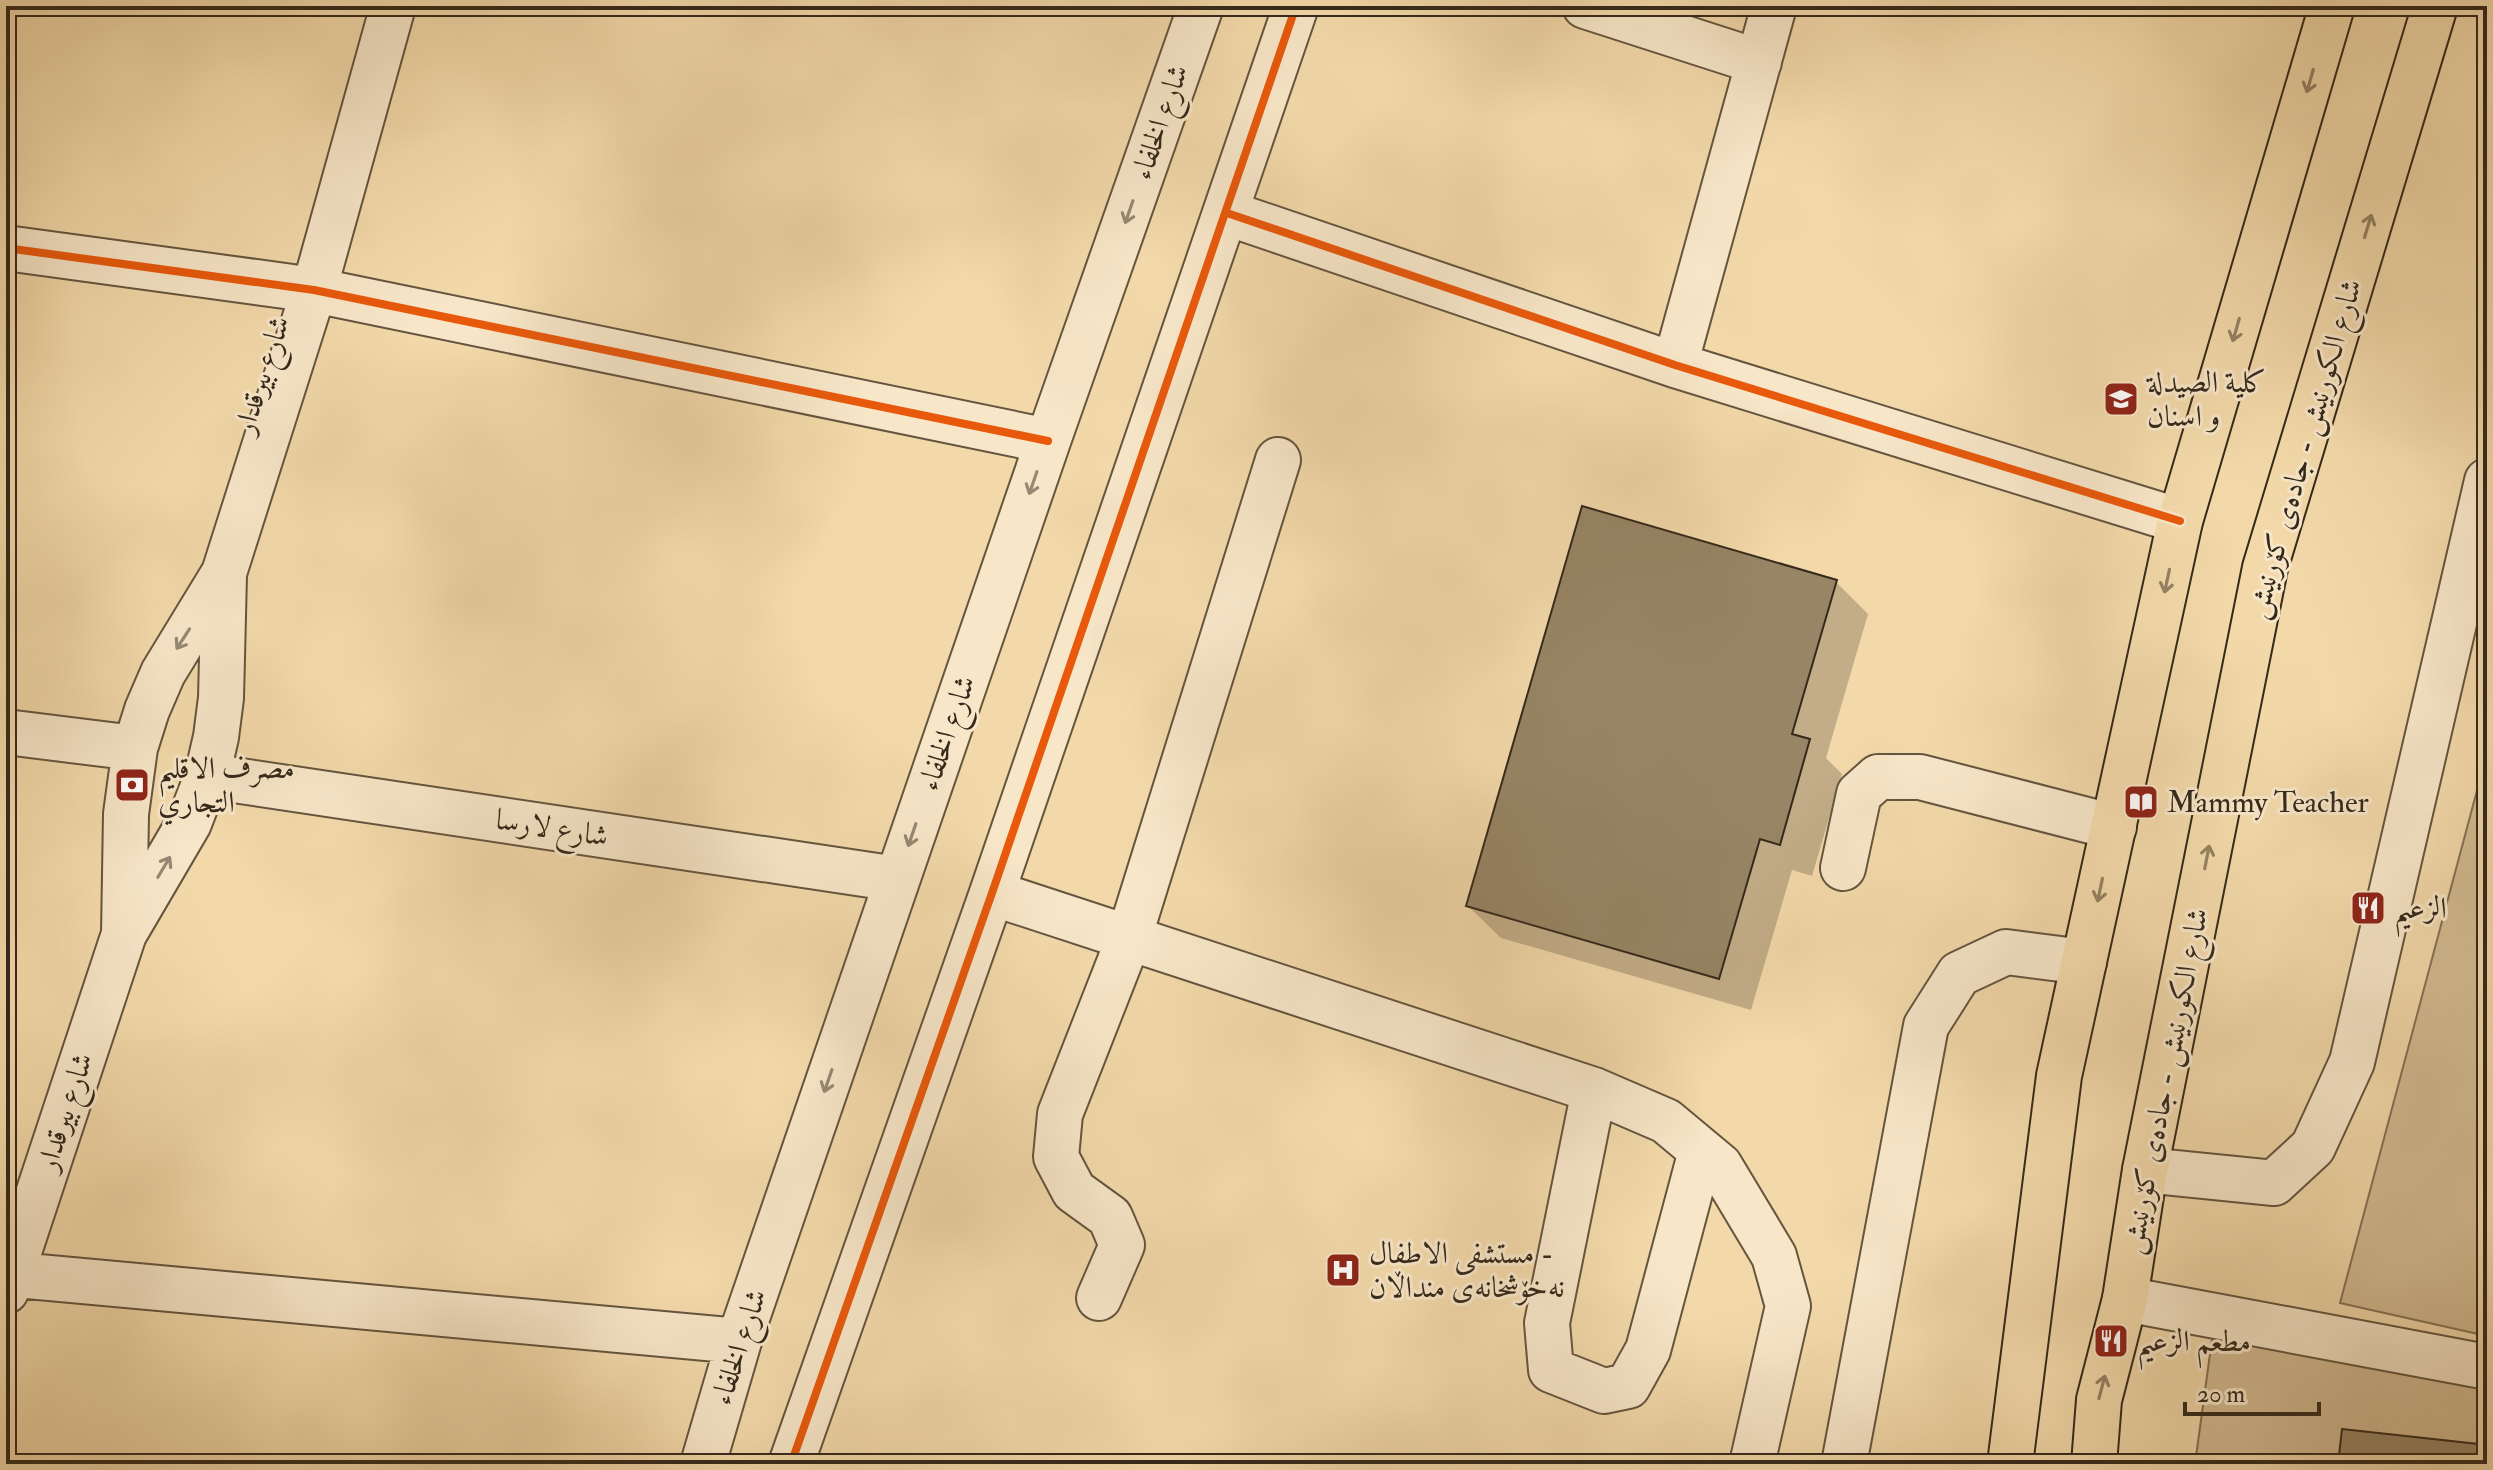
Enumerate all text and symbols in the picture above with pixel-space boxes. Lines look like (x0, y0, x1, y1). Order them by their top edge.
street label: شارع الخلفاء (1123, 60, 1203, 186)
one-way arrow (2302, 67, 2317, 93)
one-way arrow (1120, 199, 1135, 224)
one-way arrow (2361, 214, 2376, 240)
street label: شارع الكورنيش - جادەی کۆرنیش (2238, 275, 2376, 625)
street label: شارع بيرقدار (225, 311, 304, 443)
one-way arrow (2228, 317, 2243, 343)
place label: كلية الصيدلة و اسنان (2145, 364, 2267, 435)
school or university icon: كلية الصيدلة و اسنان (2102, 380, 2140, 418)
one-way arrow (1025, 471, 1040, 496)
one-way arrow (2159, 568, 2174, 593)
one-way arrow (174, 627, 190, 650)
street label: شارع الخلفاء (910, 671, 990, 797)
place label: مصرف الاقليم التجاري (158, 750, 295, 826)
bank icon: مصرف الاقليم التجاري (113, 766, 151, 804)
library icon: Mammy Teacher (2122, 783, 2160, 821)
place label: Mammy Teacher (2167, 784, 2369, 821)
street label: شارع لارسا (492, 801, 611, 861)
one-way arrow (904, 822, 919, 847)
one-way arrow (2200, 845, 2215, 870)
one-way arrow (156, 856, 172, 879)
one-way arrow (2092, 876, 2107, 902)
restaurant icon: الزعيم (2349, 889, 2387, 927)
place label: الزعيم (2394, 890, 2447, 937)
street label: شارع الكورنيش - جادەی کۆرنیش (2113, 905, 2223, 1258)
street label: شارع بيرقدار (28, 1048, 107, 1180)
one-way arrow (819, 1068, 834, 1093)
place label: مستشفى الاطفال - نەخۆشخانەی منداڵان (1369, 1235, 1565, 1306)
hospital icon: مستشفى الاطفال - نەخۆشخانەی منداڵان (1324, 1251, 1362, 1289)
street label: شارع الخلفاء (703, 1285, 781, 1411)
restaurant icon: مطعم الزعيم (2092, 1322, 2130, 1360)
place label: مطعم الزعيم (2137, 1323, 2251, 1370)
scale bar (2185, 1366, 2319, 1416)
one-way arrow (2096, 1374, 2111, 1400)
text: 20 m (2197, 1379, 2246, 1410)

